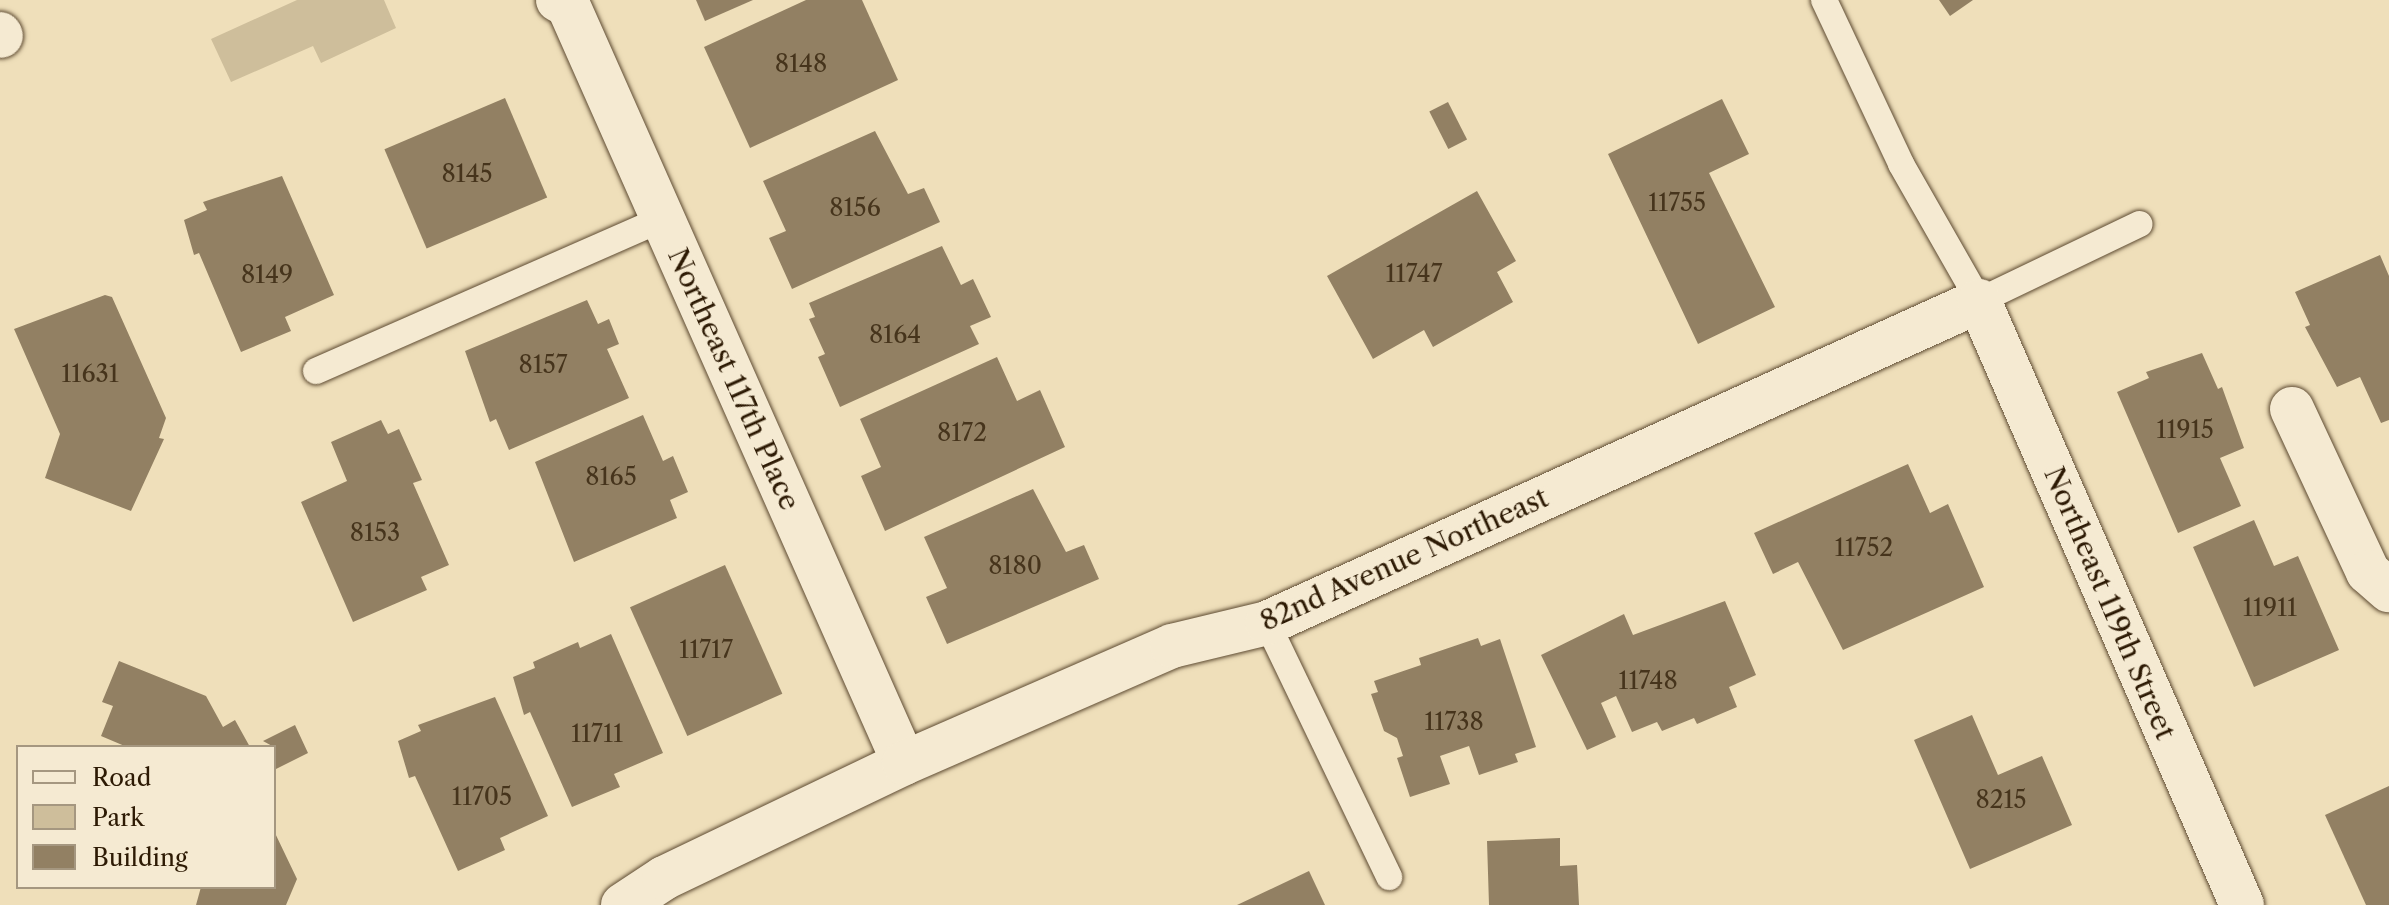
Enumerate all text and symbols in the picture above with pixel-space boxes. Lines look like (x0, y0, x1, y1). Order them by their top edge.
house number: 8148 (775, 50, 827, 78)
house number: 8145 (441, 160, 493, 188)
house number: 11755 (1648, 189, 1706, 217)
house number: 8156 (829, 194, 881, 222)
street label: Northeast 117th Place (661, 243, 807, 515)
house number: 11747 (1386, 260, 1442, 288)
house number: 8149 (241, 261, 293, 289)
house number: 8164 (869, 321, 921, 349)
house number: 8157 (518, 351, 568, 379)
house number: 11631 (61, 360, 119, 388)
house number: 11915 (2156, 416, 2214, 444)
house number: 8172 (937, 419, 987, 447)
street label: Northeast 119th Street (2037, 462, 2183, 744)
house number: 8165 (585, 463, 637, 491)
street label: 82nd Avenue Northeast (1254, 480, 1554, 638)
house number: 8153 (350, 519, 400, 547)
house number: 11752 (1835, 534, 1893, 562)
house number: 8180 (988, 552, 1042, 580)
house number: 11911 (2243, 594, 2297, 622)
house number: 11717 (679, 636, 733, 664)
house number: 11748 (1618, 667, 1678, 695)
house number: 11738 (1424, 708, 1484, 736)
house number: 11711 (571, 720, 623, 748)
legend (16, 745, 276, 889)
text: Road (92, 763, 151, 792)
house number: 11705 (452, 783, 512, 811)
house number: 8215 (1975, 786, 2027, 814)
text: Park (92, 803, 144, 832)
text: Building (92, 843, 188, 872)

